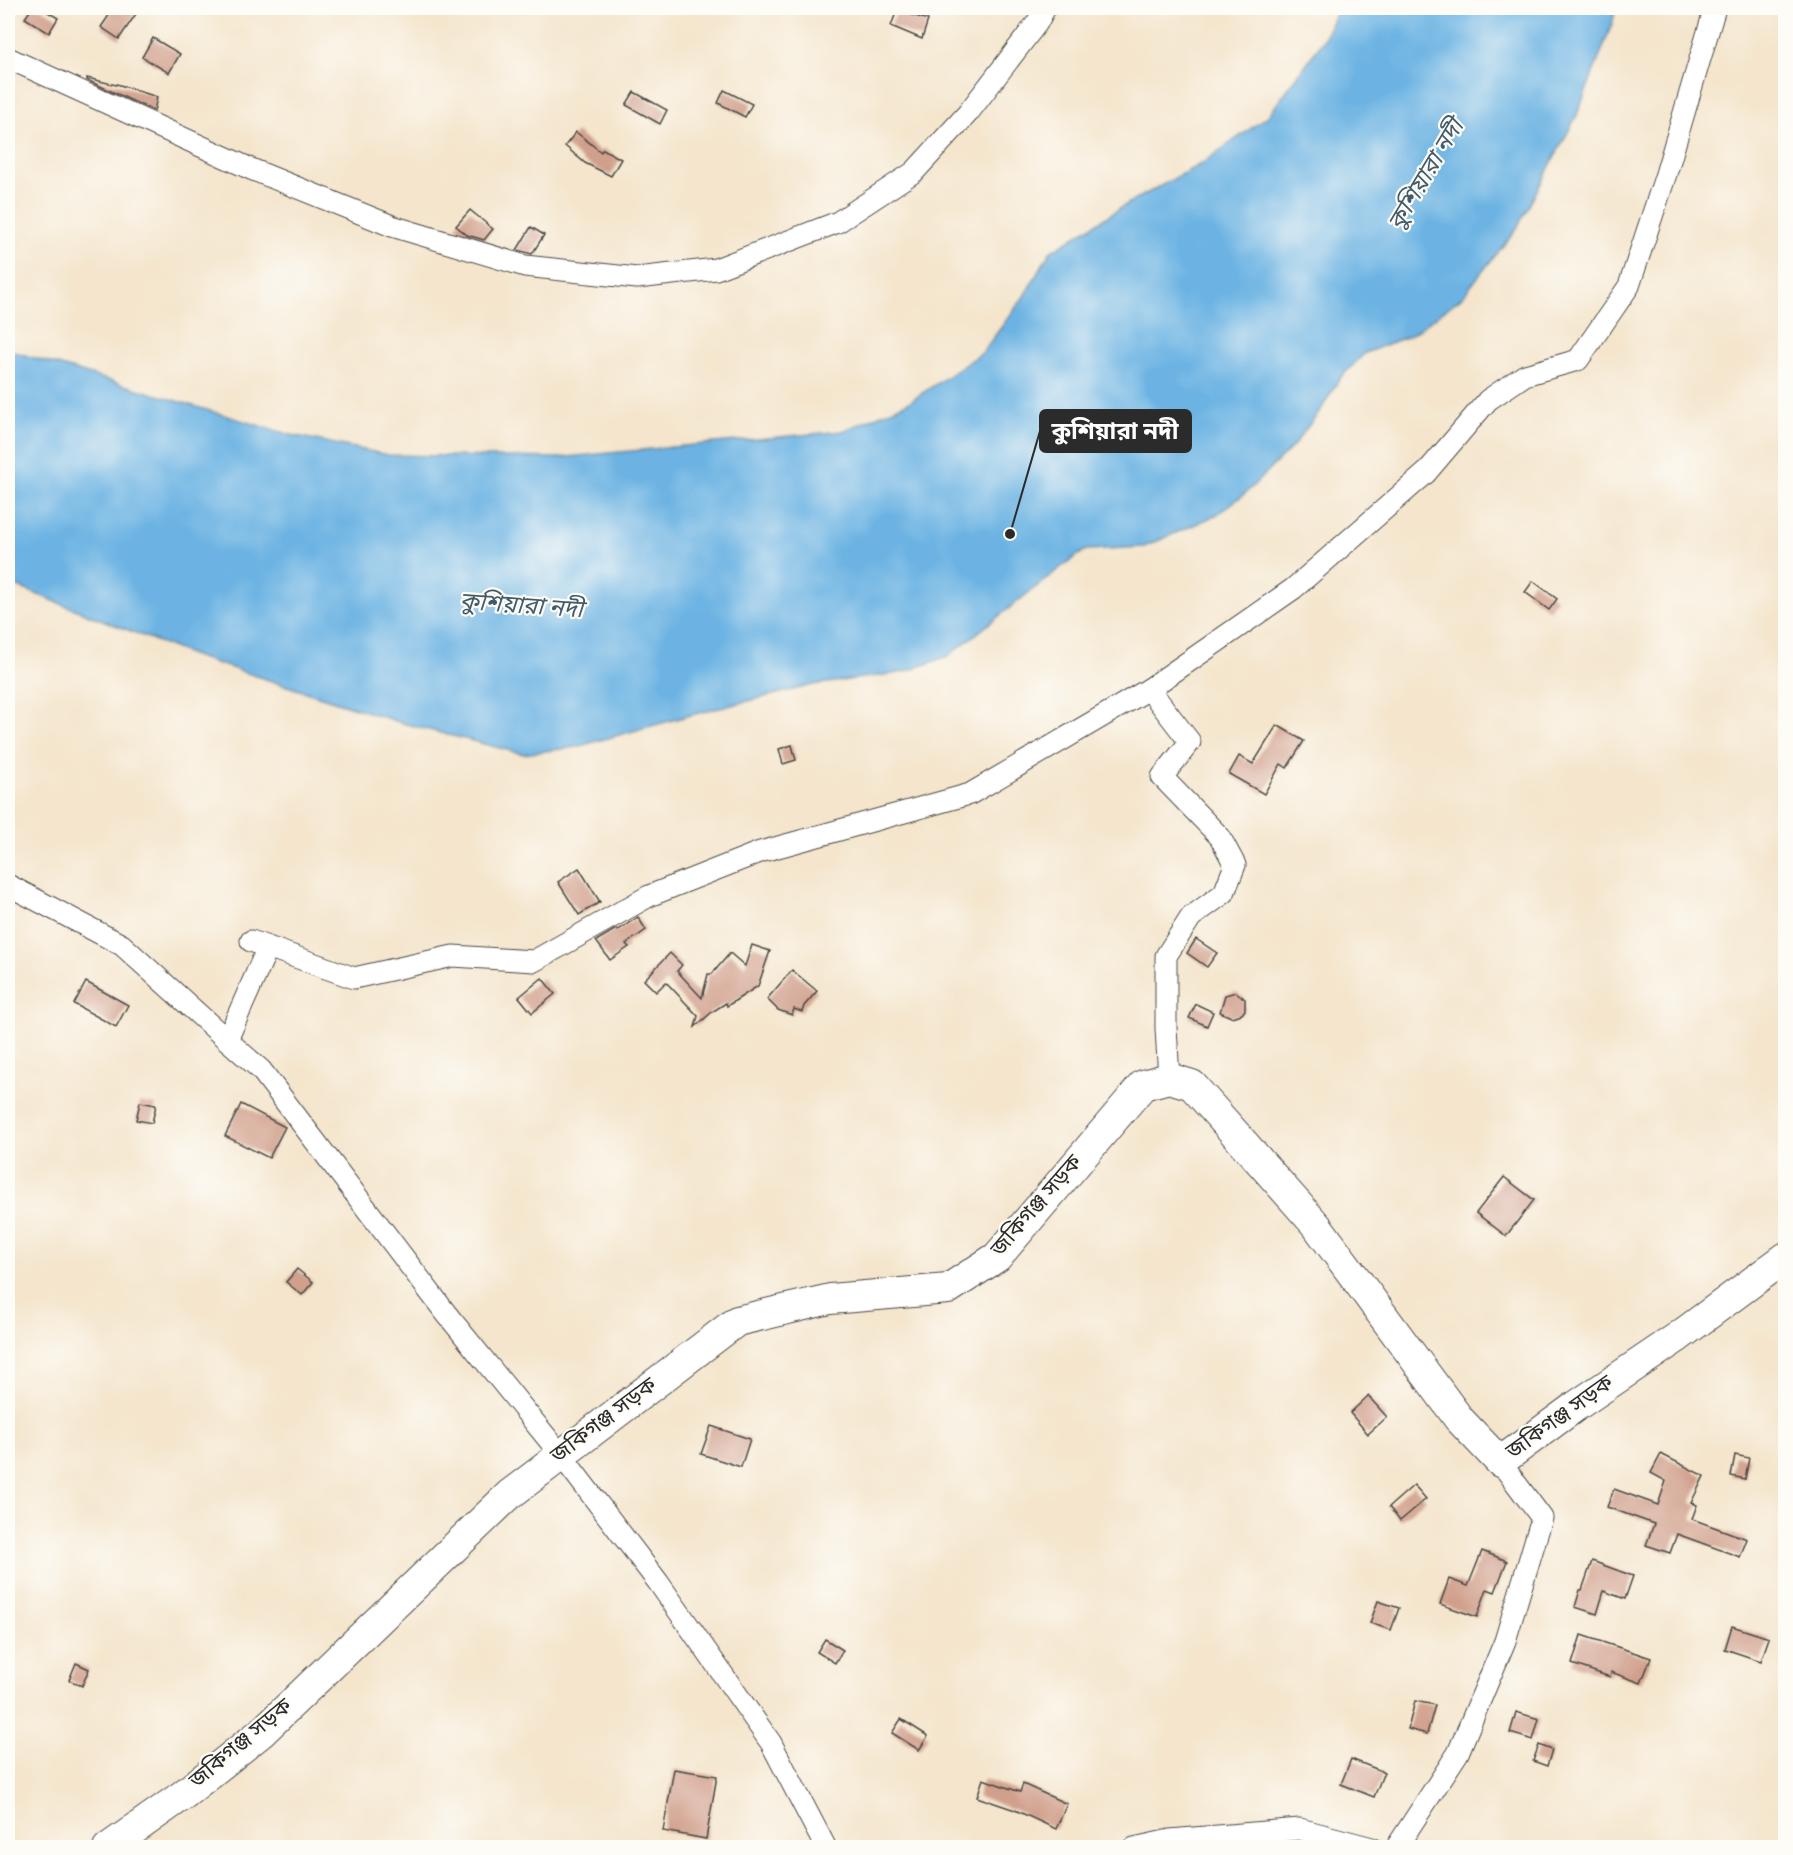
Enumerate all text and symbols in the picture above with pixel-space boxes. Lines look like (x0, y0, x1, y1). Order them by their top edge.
water label: কুশিয়ারা নদী (1382, 110, 1477, 238)
callout: কুশিয়ারা নদী (1040, 410, 1191, 452)
text: কুশিয়ারা নদী (1050, 417, 1180, 451)
water label: কুশিয়ারা নদী (458, 587, 589, 630)
street label: জকিগঞ্জ সড়ক (984, 1149, 1091, 1265)
street label: জকিগঞ্জ সড়ক (1500, 1369, 1621, 1469)
street label: জকিগঞ্জ সড়ক (545, 1372, 665, 1473)
street label: জকিগঞ্জ সড়ক (183, 1693, 300, 1798)

